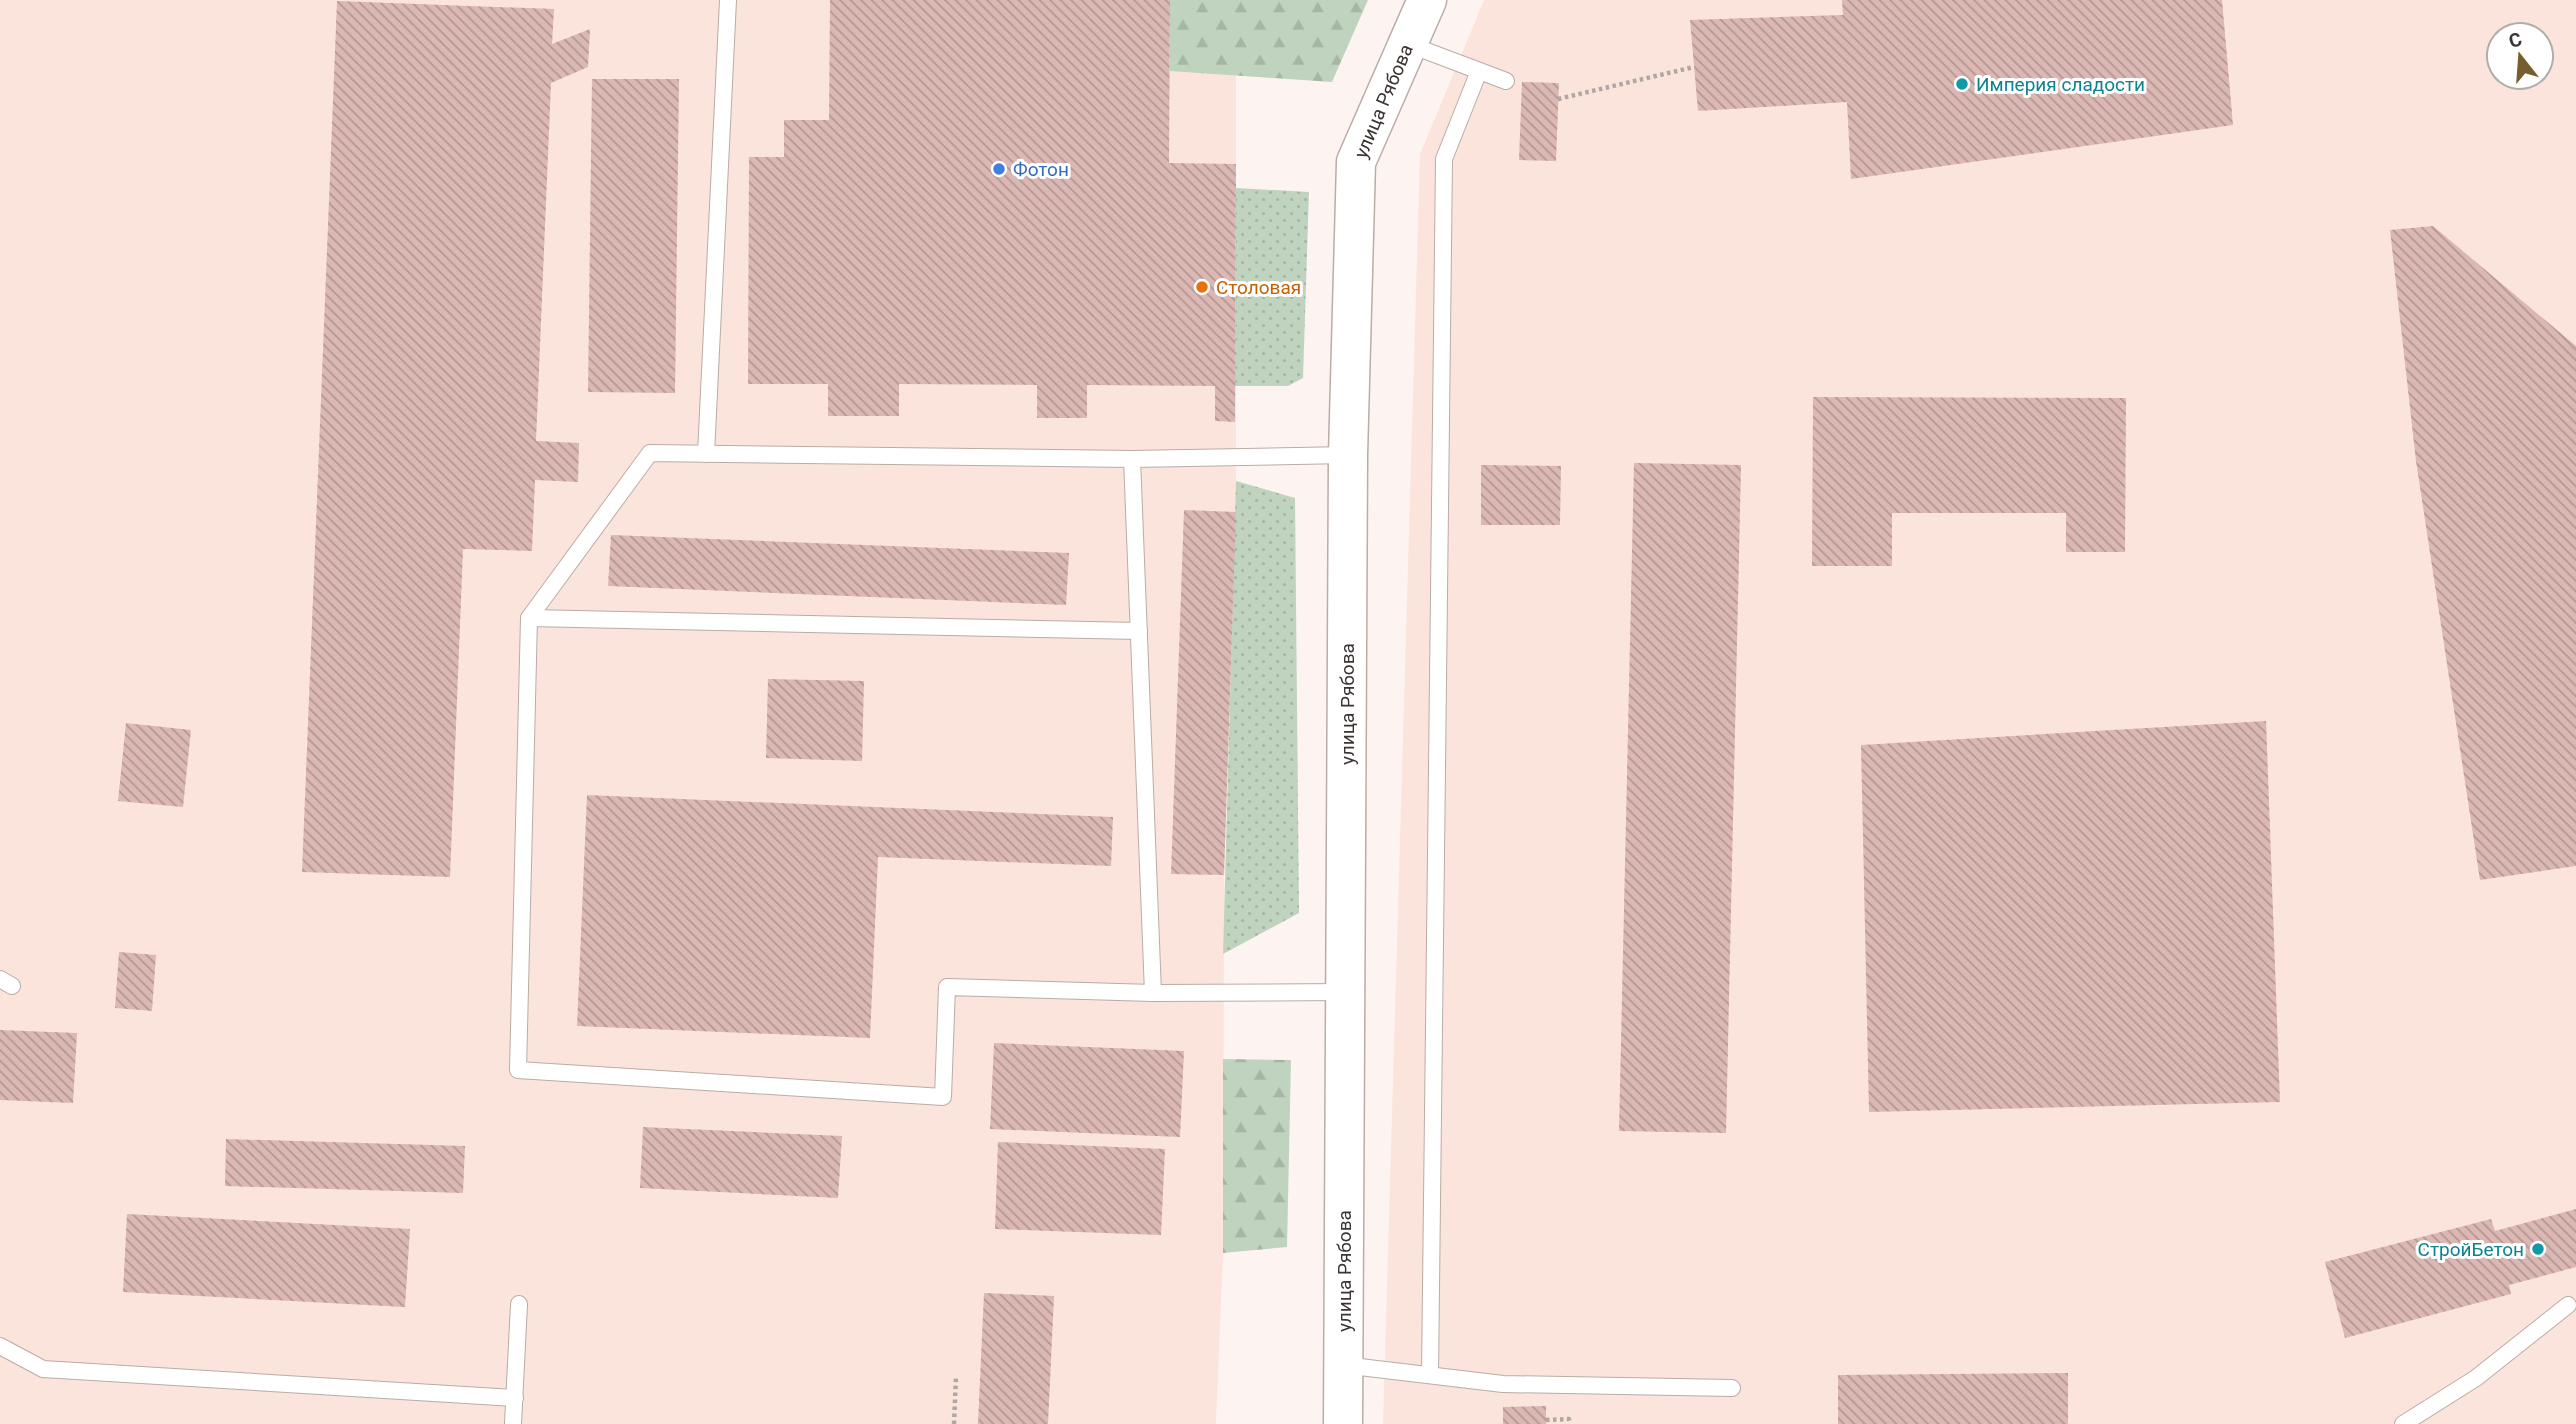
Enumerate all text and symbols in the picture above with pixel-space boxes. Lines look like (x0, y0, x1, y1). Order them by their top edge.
north arrow (2485, 21, 2555, 91)
text: С (2506, 27, 2524, 53)
street label: улица Рябова (1349, 41, 1418, 162)
place label: Империя сладости (1976, 73, 2145, 96)
marker: Империя сладости (1954, 76, 1970, 92)
place label: Фотон (1013, 158, 1069, 181)
marker: Фотон (991, 161, 1007, 177)
place label: Столовая (1216, 276, 1301, 299)
marker: Столовая (1194, 279, 1210, 295)
street label: улица Рябова (1336, 643, 1359, 765)
street label: улица Рябова (1333, 1210, 1356, 1332)
place label: СтройБетон (2418, 1238, 2524, 1261)
marker: СтройБетон (2530, 1241, 2546, 1257)

